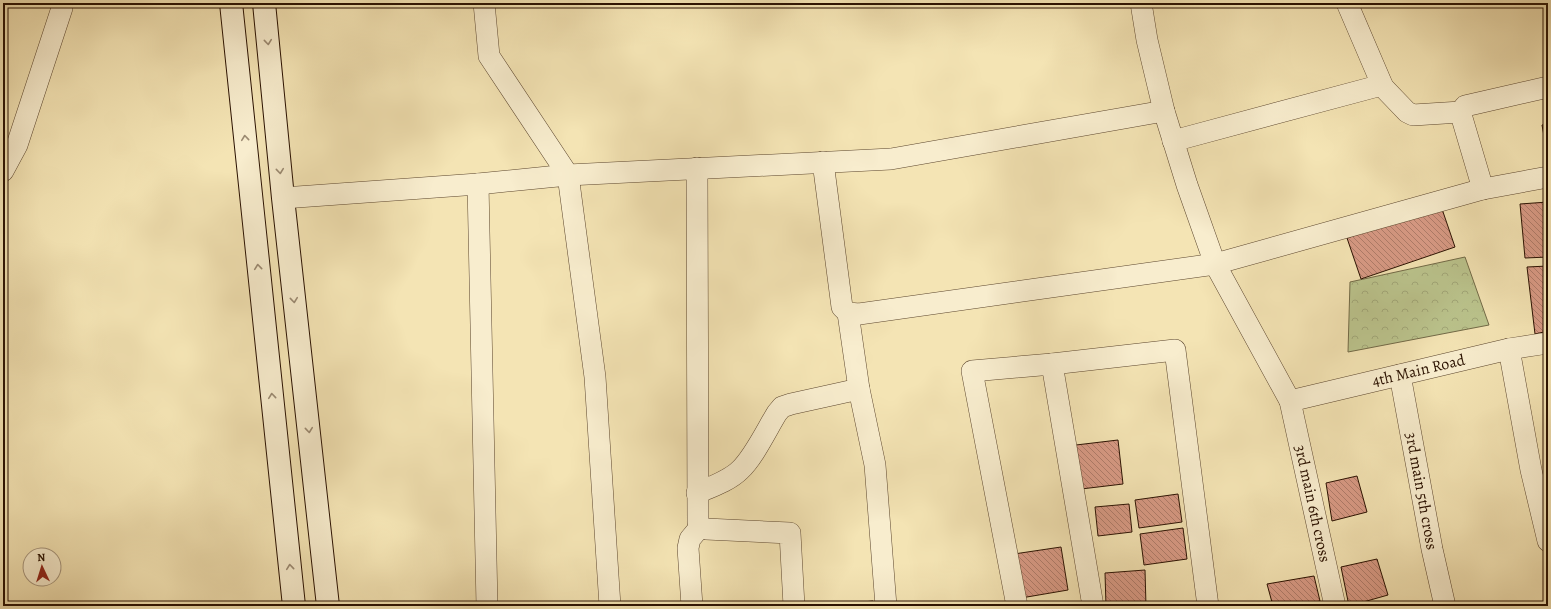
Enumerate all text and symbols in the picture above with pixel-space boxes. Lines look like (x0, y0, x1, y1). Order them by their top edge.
one-way arrow (263, 39, 272, 45)
one-way arrow (241, 135, 250, 141)
one-way arrow (276, 168, 285, 174)
one-way arrow (254, 264, 263, 270)
one-way arrow (290, 297, 299, 303)
street label: 4th Main Road (1370, 349, 1468, 392)
one-way arrow (268, 393, 277, 399)
one-way arrow (304, 427, 313, 433)
street label: 3rd main 5th cross (1400, 430, 1443, 552)
street label: 3rd main 6th cross (1289, 443, 1336, 564)
north arrow (22, 547, 62, 587)
text: N (37, 550, 46, 565)
one-way arrow (286, 564, 295, 570)

